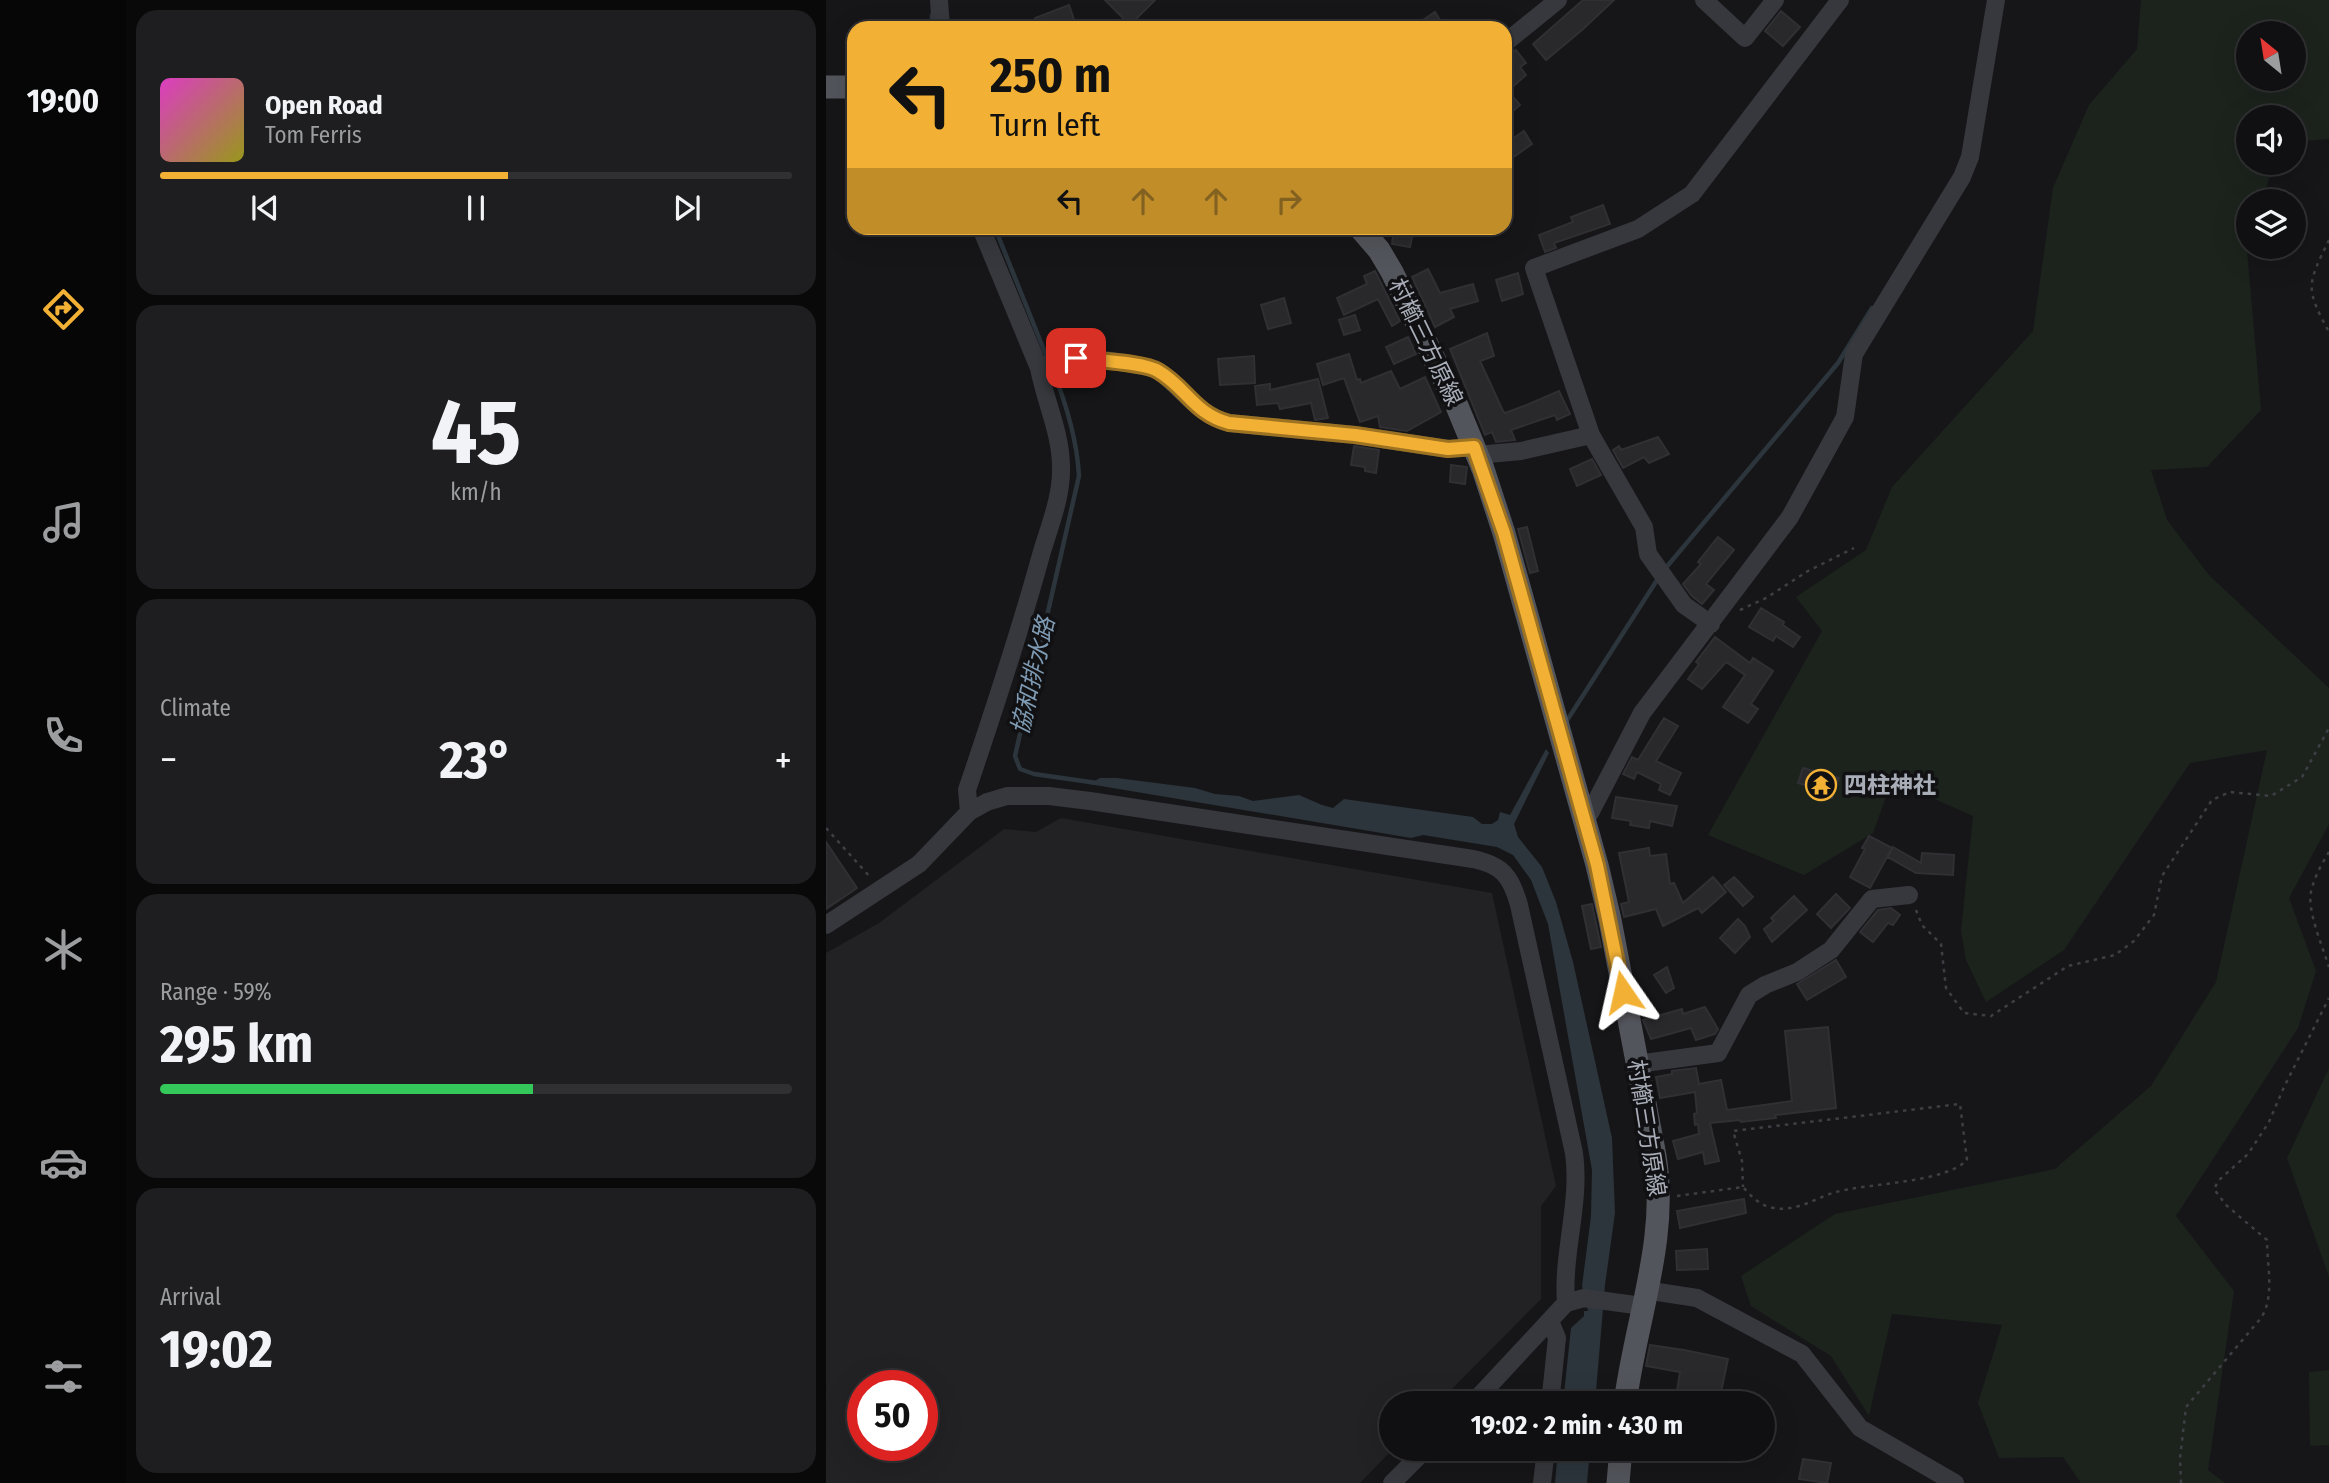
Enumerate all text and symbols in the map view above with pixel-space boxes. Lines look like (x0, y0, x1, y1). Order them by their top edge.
north arrow (2236, 21, 2306, 91)
map controls (2236, 21, 2306, 259)
text: 250 m (990, 46, 1111, 105)
icon: left (875, 49, 966, 140)
text: 19:00 (27, 82, 99, 120)
text: Open Road (265, 90, 383, 121)
button: sound (2236, 105, 2306, 175)
text: Turn left (990, 106, 1100, 144)
text: Tom Ferris (265, 121, 362, 149)
icon: left (1051, 182, 1089, 220)
icon: ahead (1124, 182, 1162, 220)
icon: ahead (1197, 182, 1235, 220)
icon: right (1270, 182, 1308, 220)
icon: previous (246, 189, 284, 227)
icon: pause (457, 189, 495, 227)
icon: next (668, 189, 706, 227)
button: layers (2236, 189, 2306, 259)
street label: 村櫛三方原線 (1383, 274, 1469, 410)
icon: directions (39, 285, 88, 334)
pin (1046, 328, 1106, 388)
icon: arrive (1057, 339, 1095, 377)
text: 45 (431, 378, 521, 487)
text: km/h (450, 478, 502, 506)
icon: music (39, 498, 88, 547)
water label: 協和排水路 (1006, 612, 1061, 738)
text: Climate (160, 694, 231, 722)
icon: phone (39, 711, 88, 760)
text: 23° (439, 729, 512, 792)
text: − (160, 737, 177, 783)
text: + (775, 737, 792, 783)
temple icon: 四柱神社 (1804, 768, 1838, 802)
place label: 四柱神社 (1844, 771, 1936, 799)
icon: climate (39, 925, 88, 974)
position arrow (1586, 955, 1660, 1029)
text: Range · 59% (160, 978, 272, 1006)
text: 295 km (160, 1013, 313, 1076)
street label: 村櫛三方原線 (1622, 1058, 1672, 1198)
icon: car (39, 1138, 88, 1187)
text: Arrival (160, 1283, 221, 1311)
text: 19:02 (160, 1318, 273, 1381)
icon: filters (39, 1352, 88, 1401)
speed limit sign: 50 (847, 1370, 938, 1461)
text: 19:02 · 2 min · 430 m (1471, 1410, 1683, 1441)

